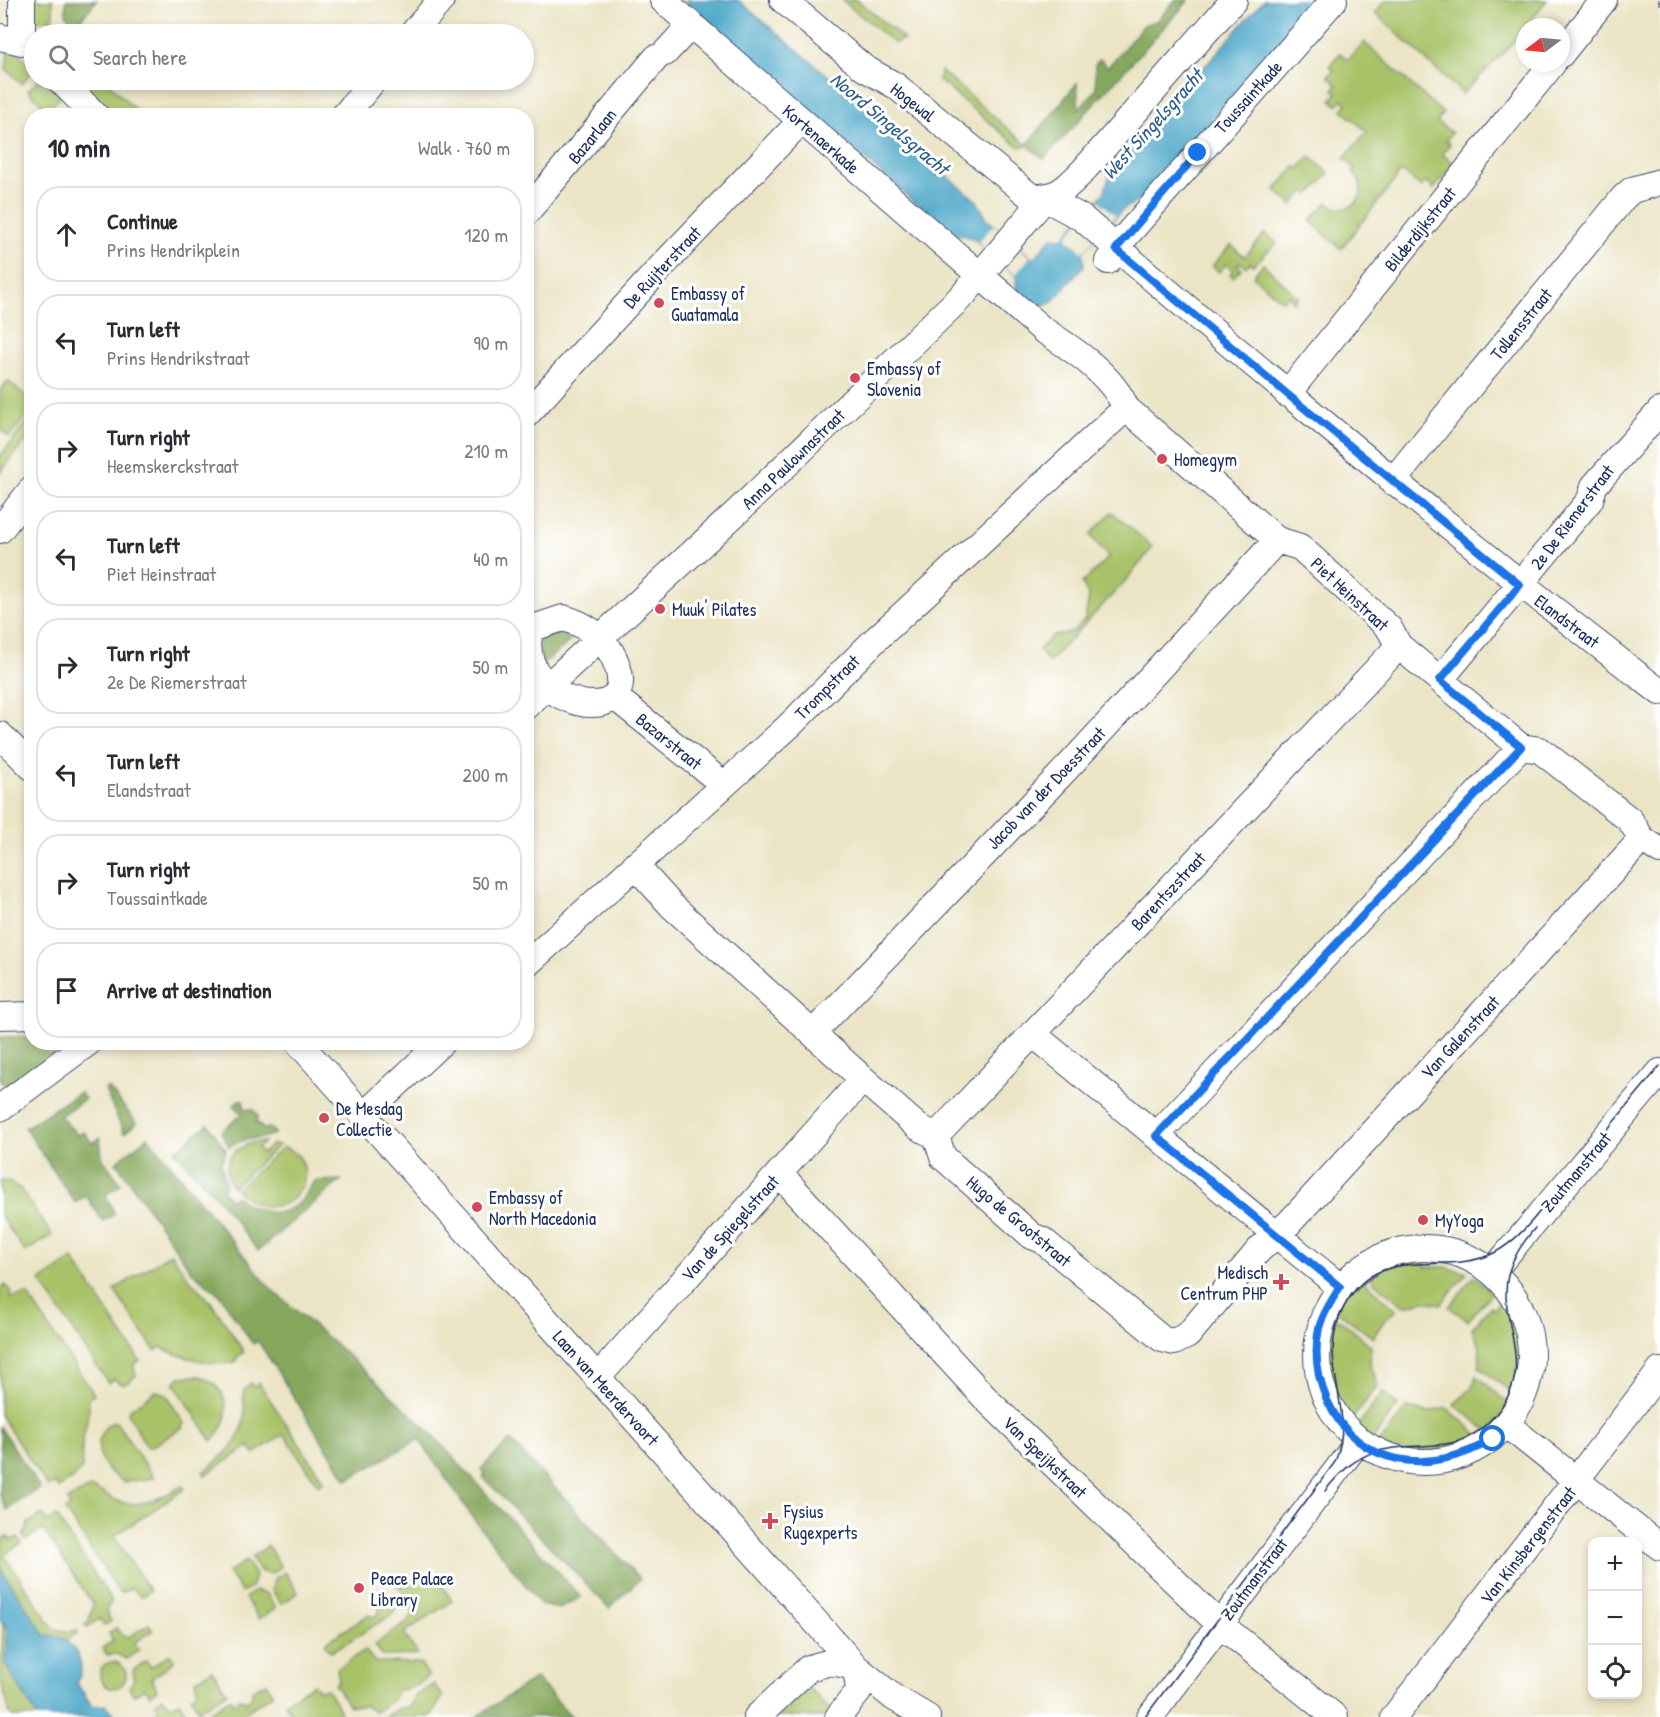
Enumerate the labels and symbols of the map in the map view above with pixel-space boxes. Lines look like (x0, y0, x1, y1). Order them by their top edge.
north arrow (1516, 18, 1570, 72)
street label: Toussaintkade (1208, 55, 1288, 139)
water label: West Singelsgracht (1095, 61, 1212, 186)
water label: Noord Singelsgracht (824, 65, 957, 183)
street label: Hogewal (885, 76, 941, 128)
street label: Kortenaerkade (777, 98, 865, 180)
street label: Bazarlaan (562, 103, 622, 169)
route end (1184, 139, 1210, 165)
street label: Bilderdijkstraat (1378, 181, 1462, 277)
street label: De Ruijterstraat (617, 220, 707, 314)
place label: Embassy of Guatamala (671, 281, 746, 327)
street label: Tollensstraat (1484, 282, 1558, 365)
marker: Embassy of Guatamala (652, 296, 666, 310)
place label: Embassy of Slovenia (867, 356, 942, 402)
marker: Embassy of Slovenia (848, 371, 862, 385)
street label: Anna Paulownastraat (736, 403, 851, 515)
place label: Homegym (1174, 447, 1237, 472)
marker: Homegym (1155, 452, 1169, 466)
street label: 2e De Riemerstraat (1524, 459, 1620, 575)
street label: Piet Heinstraat (1306, 551, 1395, 637)
street label: Elandstraat (1529, 588, 1605, 654)
place label: Muuk' Pilates (672, 597, 757, 622)
marker: Muuk' Pilates (653, 602, 667, 616)
street label: Trompstraat (789, 648, 866, 725)
street label: Bazarstraat (631, 707, 708, 776)
street label: Jacob van der Doesstraat (981, 721, 1112, 855)
street label: Barentszstraat (1125, 845, 1212, 936)
street label: Van Galenstraat (1415, 989, 1506, 1084)
place label: De Mesdag Collectie (336, 1096, 403, 1142)
marker: De Mesdag Collectie (317, 1111, 331, 1125)
street label: Zoutmanstraat (1535, 1126, 1617, 1217)
street label: Van de Spiegelstraat (675, 1169, 785, 1287)
street label: Hugo de Grootstraat (961, 1170, 1077, 1273)
place label: Embassy of North Macedonia (489, 1185, 596, 1231)
marker: Embassy of North Macedonia (470, 1200, 484, 1214)
place label: MyYoga (1435, 1208, 1484, 1233)
marker: MyYoga (1416, 1213, 1430, 1227)
place label: Medisch Centrum PHP (1180, 1260, 1268, 1306)
marker: Medisch Centrum PHP (1272, 1273, 1290, 1291)
street label: Laan van Meerdervoort (547, 1325, 665, 1452)
street label: Van Speijkstraat (997, 1410, 1093, 1504)
route start (1479, 1425, 1505, 1451)
street label: Van Kinsbergenstraat (1474, 1480, 1582, 1609)
place label: Fysius Rugexperts (783, 1499, 858, 1545)
marker: Fysius Rugexperts (761, 1512, 779, 1530)
street label: Zoutmanstraat (1215, 1532, 1294, 1625)
place label: Peace Palace Library (371, 1566, 454, 1612)
marker: Peace Palace Library (352, 1581, 366, 1595)

